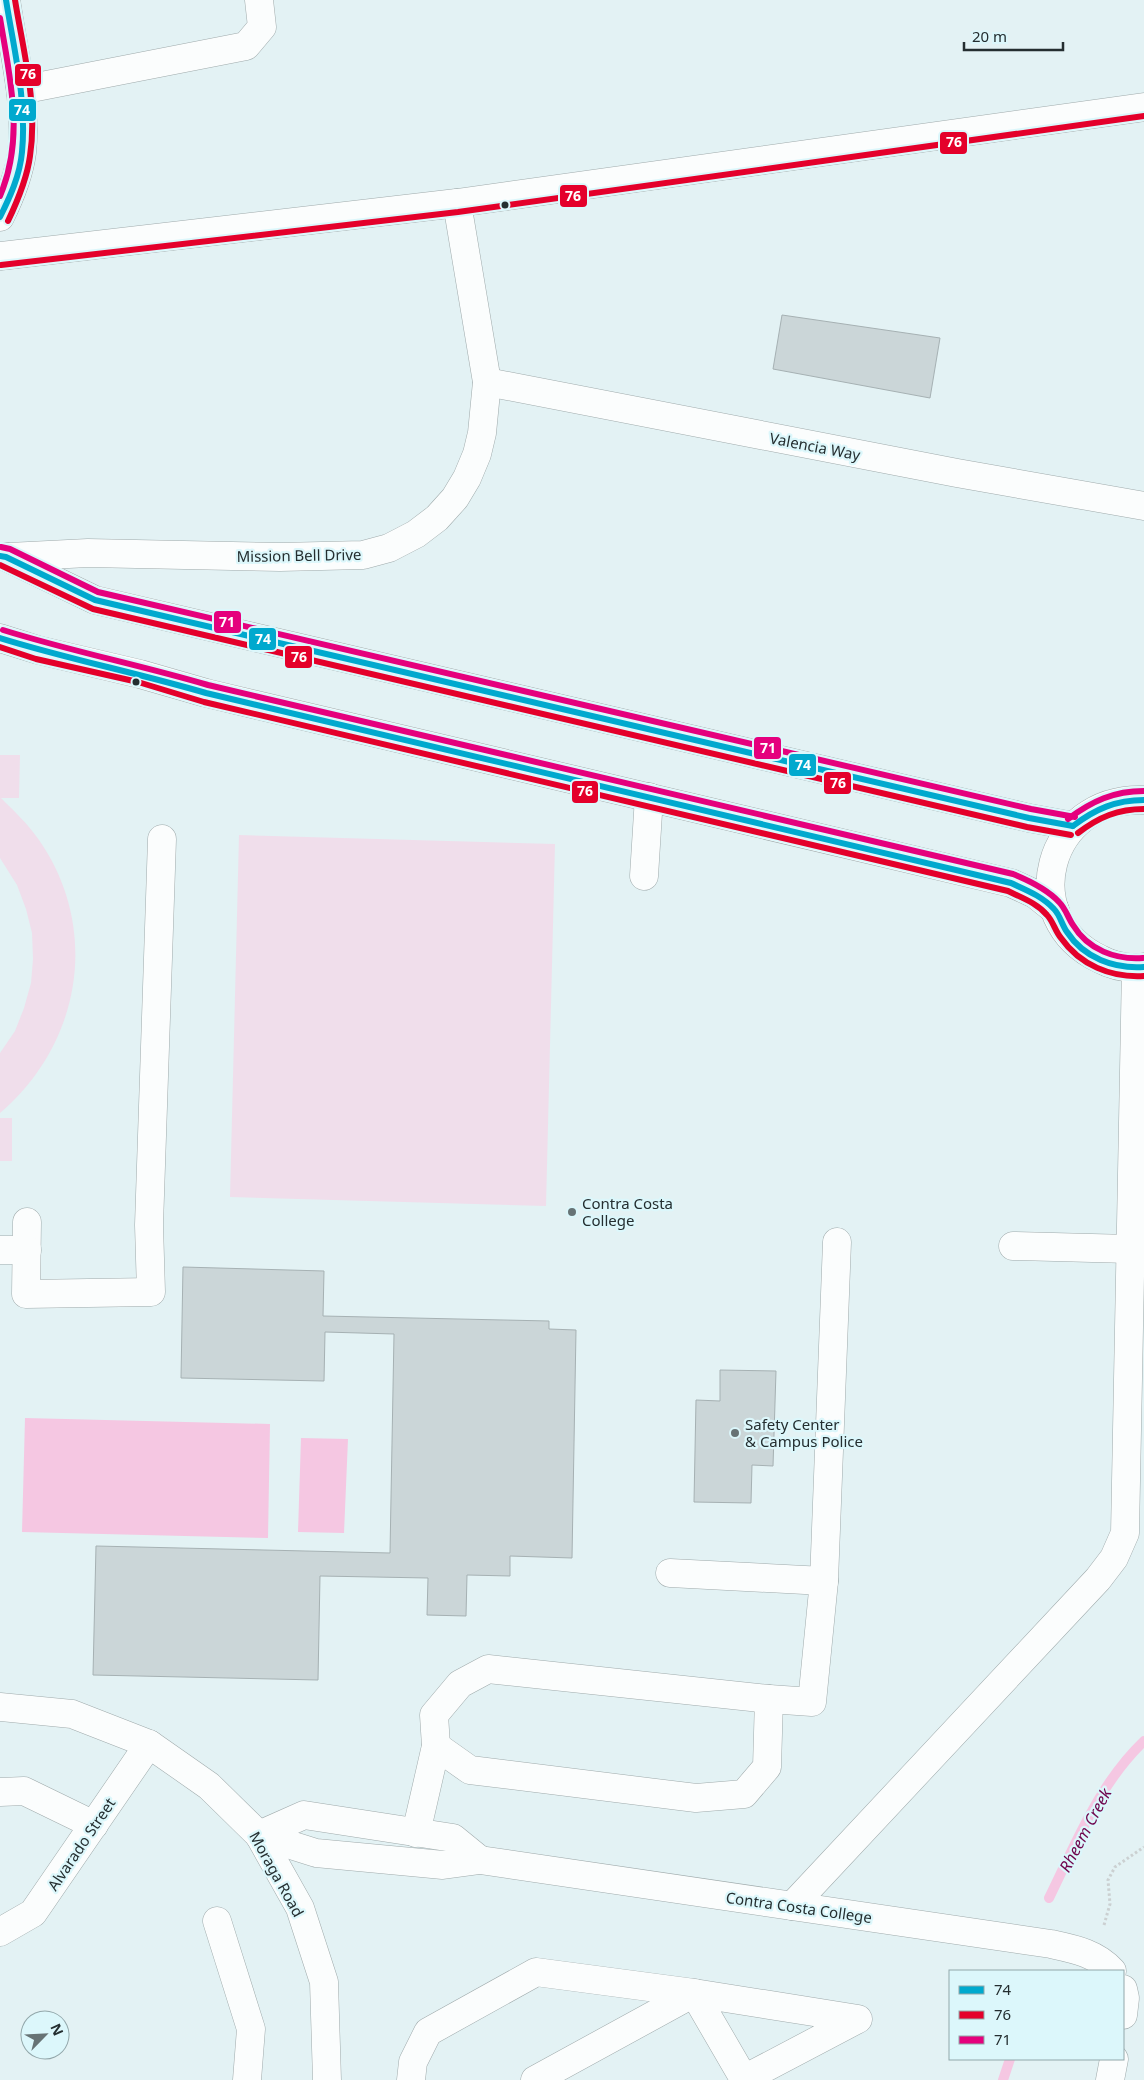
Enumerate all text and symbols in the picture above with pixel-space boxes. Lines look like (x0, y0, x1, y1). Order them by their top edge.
scale bar (964, 20, 1063, 52)
text: 20 m (972, 26, 1007, 46)
line badge: 76 (14, 63, 42, 87)
text: 76 (20, 64, 36, 83)
line badge: 74 (8, 98, 37, 122)
text: 74 (14, 100, 30, 119)
line badge: 76 (939, 131, 968, 155)
text: 76 (946, 132, 962, 151)
line badge: 76 (559, 184, 588, 208)
text: 76 (565, 186, 581, 205)
unlabelled marker (500, 200, 510, 210)
street label: Valencia Way (768, 427, 862, 465)
street label: Mission Bell Drive (236, 544, 362, 566)
line badge: 71 (213, 610, 242, 634)
text: 71 (219, 612, 235, 631)
line badge: 74 (248, 627, 277, 651)
text: 74 (255, 629, 271, 648)
line badge: 76 (284, 645, 313, 669)
text: 76 (291, 647, 307, 666)
unlabelled marker (131, 677, 141, 687)
line badge: 71 (753, 736, 782, 760)
text: 71 (760, 738, 776, 757)
line badge: 74 (788, 753, 817, 777)
text: 74 (795, 755, 811, 774)
line badge: 76 (823, 771, 852, 795)
text: 76 (830, 773, 846, 792)
line badge: 76 (571, 780, 599, 804)
text: 76 (577, 781, 593, 800)
place label: Contra Costa College (582, 1193, 673, 1230)
marker: Contra Costa College (566, 1206, 578, 1218)
place label: Safety Center & Campus Police (745, 1414, 863, 1451)
marker: Safety Center & Campus Police (729, 1427, 741, 1439)
water label: Rheem Creek (1054, 1783, 1117, 1876)
street label: Alvarado Street (43, 1793, 120, 1894)
street label: Moraga Road (245, 1828, 309, 1920)
street label: Contra Costa College (725, 1887, 873, 1927)
legend (949, 1970, 1124, 2060)
text: 74 (994, 1979, 1012, 1999)
text: 76 (994, 2004, 1011, 2024)
north arrow (20, 2010, 70, 2060)
text: N (46, 2020, 68, 2039)
text: 71 (994, 2029, 1011, 2049)

